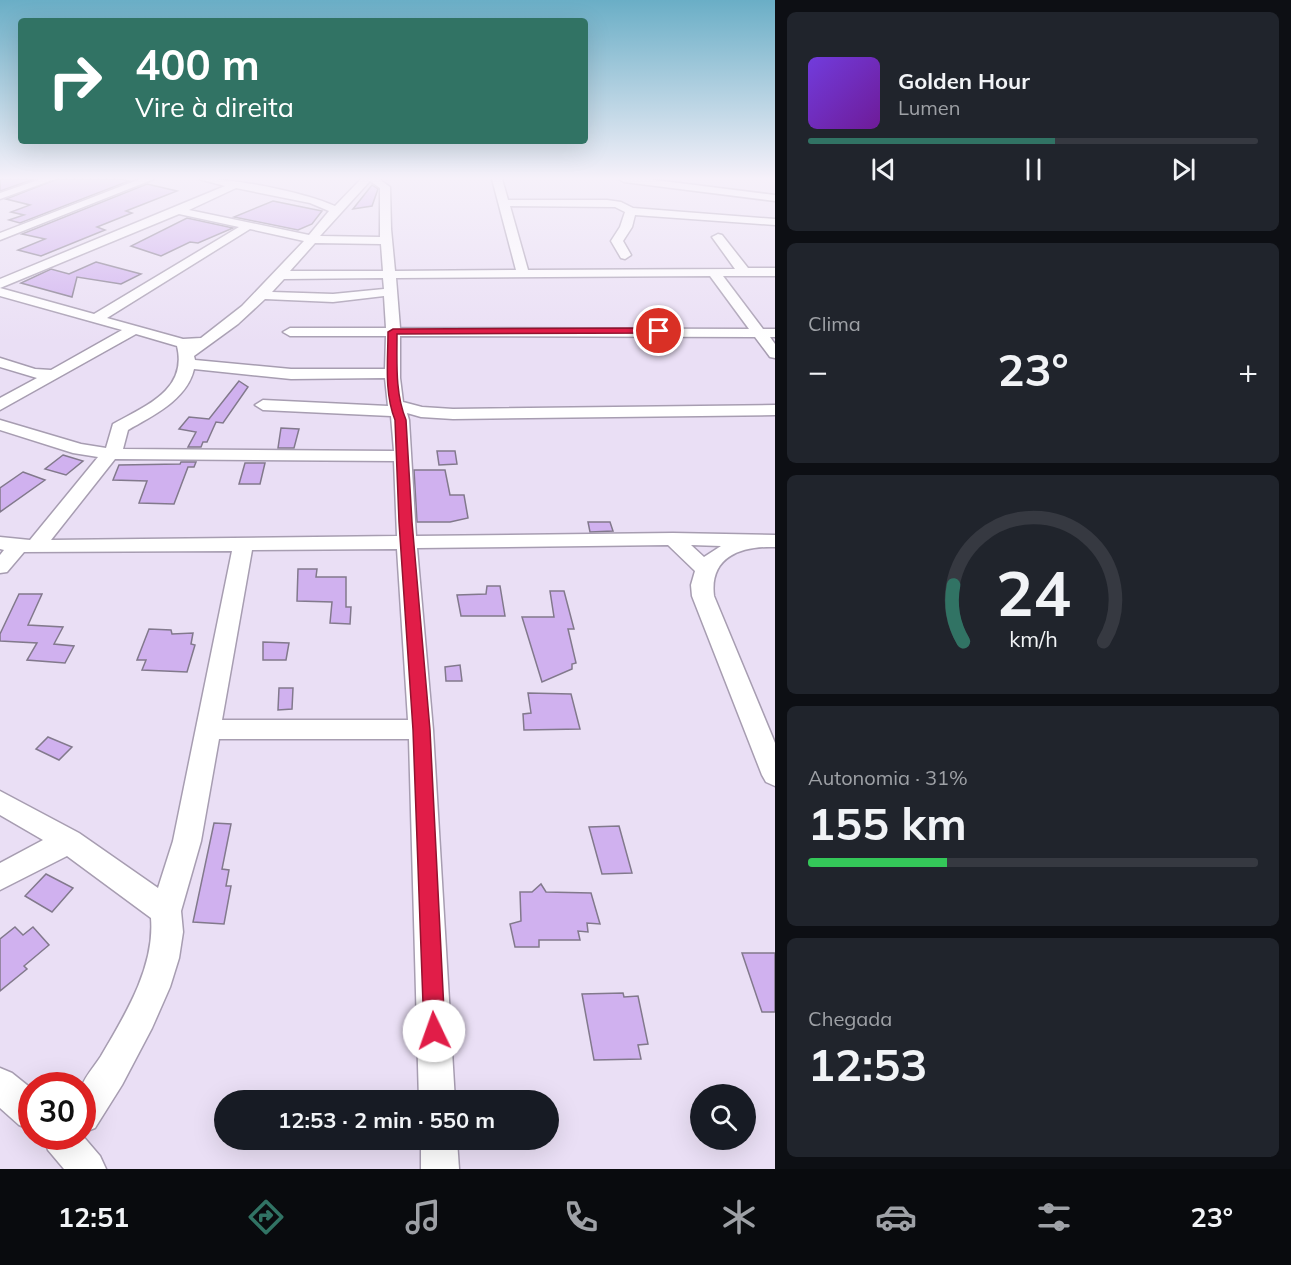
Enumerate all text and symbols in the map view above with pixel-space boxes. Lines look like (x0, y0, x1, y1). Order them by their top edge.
text: 400 m (135, 38, 260, 91)
icon: right (36, 42, 114, 120)
text: Golden Hour (898, 67, 1030, 95)
text: Vire à direita (135, 90, 294, 124)
text: Lumen (898, 95, 960, 120)
icon: previous (867, 153, 900, 186)
icon: pause (1017, 153, 1050, 186)
icon: next (1167, 153, 1200, 186)
pin (633, 305, 684, 356)
text: Clima (808, 311, 861, 336)
icon: arrive (642, 314, 675, 347)
text: 23° (997, 341, 1069, 397)
text: − (808, 350, 828, 391)
text: + (1238, 350, 1258, 391)
text: 24 (996, 553, 1070, 632)
text: km/h (1009, 625, 1057, 652)
text: Autonomia · 31% (808, 765, 968, 790)
text: 155 km (808, 795, 967, 851)
position arrow (402, 999, 466, 1063)
text: Chegada (808, 1006, 892, 1031)
text: 12:53 (808, 1036, 927, 1092)
speed limit sign: 30 (18, 1072, 96, 1150)
map controls (690, 1084, 756, 1150)
button: search (690, 1084, 756, 1150)
text: 12:53 · 2 min · 550 m (278, 1106, 495, 1134)
icon: directions (245, 1196, 287, 1238)
icon: music (402, 1196, 444, 1238)
icon: phone (560, 1196, 602, 1238)
icon: climate (718, 1196, 760, 1238)
icon: car (875, 1196, 917, 1238)
icon: filters (1033, 1196, 1075, 1238)
text: 12:51 (58, 1200, 129, 1234)
text: 23° (1190, 1200, 1233, 1234)

